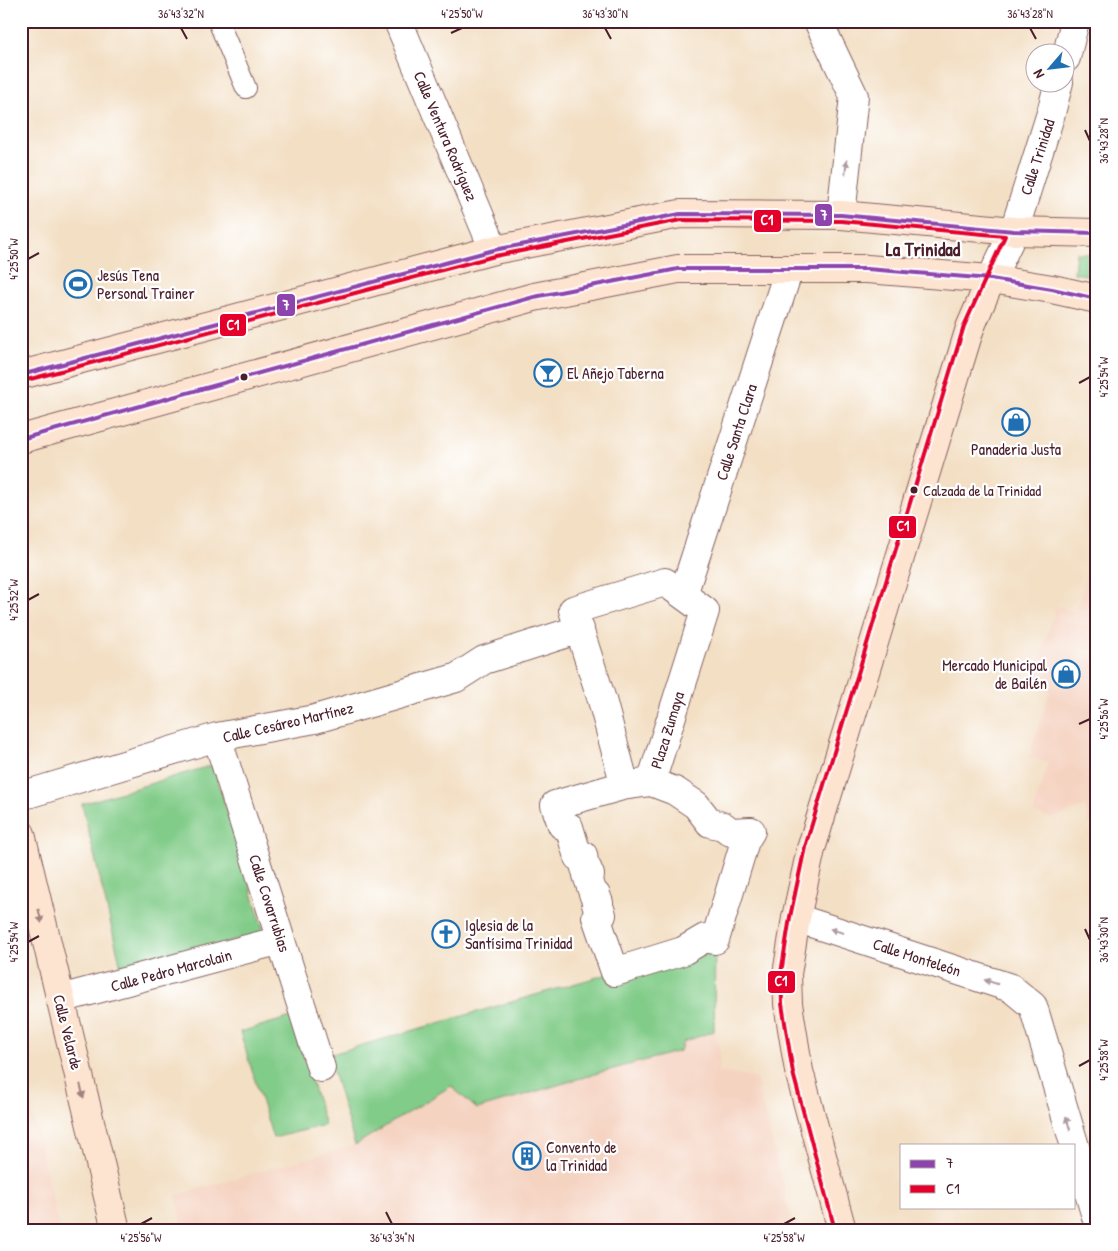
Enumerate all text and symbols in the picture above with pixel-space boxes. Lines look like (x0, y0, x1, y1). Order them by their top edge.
text: 36°43'32"N (158, 5, 204, 22)
text: 4°25'50"W (441, 5, 483, 22)
text: 36°43'30"N (582, 5, 628, 22)
text: 36°43'28"N (1007, 5, 1053, 22)
north arrow (1026, 42, 1076, 92)
text: N (1028, 66, 1048, 82)
street label: Calle Ventura Rodríguez (409, 68, 483, 204)
street label: Calle Trinidad (1014, 116, 1060, 198)
text: 36°43'28"N (1095, 118, 1112, 164)
one-way arrow (843, 159, 851, 175)
line badge: 7 (814, 203, 833, 227)
text: 7 (820, 205, 828, 224)
line badge: C1 (753, 209, 782, 233)
text: C1 (761, 210, 773, 229)
district label: La Trinidad (886, 236, 961, 262)
text: 4°25'50"W (5, 238, 22, 280)
place label: Jesús Tena Personal Trainer (97, 264, 195, 304)
sports icon: Jesús Tena Personal Trainer (63, 269, 93, 299)
line badge: 7 (276, 293, 296, 317)
text: 7 (282, 295, 290, 314)
line badge: C1 (219, 313, 247, 337)
text: C1 (227, 315, 239, 334)
text: 4°25'54"W (1095, 356, 1112, 397)
bar icon: El Añejo Taberna (533, 358, 563, 388)
place label: El Añejo Taberna (567, 362, 664, 384)
unlabelled marker (239, 372, 249, 382)
street label: Calle Santa Clara (710, 381, 762, 483)
shop icon: Panaderia Justa (1001, 407, 1031, 437)
place label: Panaderia Justa (971, 438, 1061, 460)
place label: Calzada de la Trinidad (923, 480, 1041, 501)
marker: Calzada de la Trinidad (909, 485, 919, 495)
line badge: C1 (888, 515, 917, 539)
text: C1 (897, 516, 909, 535)
text: 4°25'52"W (5, 579, 22, 621)
place label: Mercado Municipal de Bailén (942, 654, 1048, 694)
shop icon: Mercado Municipal de Bailén (1051, 659, 1081, 689)
street label: Plaza Zumaya (645, 689, 689, 771)
street label: Calle Cesáreo Martínez (220, 696, 356, 748)
text: 4°25'56"W (1095, 698, 1112, 739)
street label: Calle Covarrubias (244, 851, 296, 955)
one-way arrow (36, 908, 44, 923)
place label: Iglesia de la Santísima Trinidad (465, 914, 572, 954)
text: 36°43'30"N (1095, 917, 1112, 963)
church icon: Iglesia de la Santísima Trinidad (431, 919, 461, 949)
text: 4°25'54"W (5, 921, 22, 962)
one-way arrow (829, 927, 844, 935)
street label: Calle Monteleón (870, 932, 964, 982)
street label: Calle Pedro Marcolain (108, 943, 234, 997)
line badge: C1 (767, 970, 796, 994)
text: C1 (775, 971, 787, 990)
one-way arrow (984, 978, 999, 985)
street label: Calle Velarde (48, 992, 88, 1072)
text: 4°25'58"W (1095, 1039, 1112, 1081)
one-way arrow (78, 1084, 86, 1099)
one-way arrow (1063, 1115, 1071, 1130)
place label: Convento de la Trinidad (546, 1136, 617, 1176)
building icon: Convento de la Trinidad (512, 1141, 542, 1171)
legend (900, 1144, 1076, 1208)
text: 7 (946, 1152, 953, 1173)
text: C1 (946, 1178, 960, 1199)
text: 4°25'56"W (121, 1229, 162, 1246)
text: 36°43'34"N (370, 1229, 414, 1246)
text: 4°25'58"W (763, 1229, 805, 1246)

